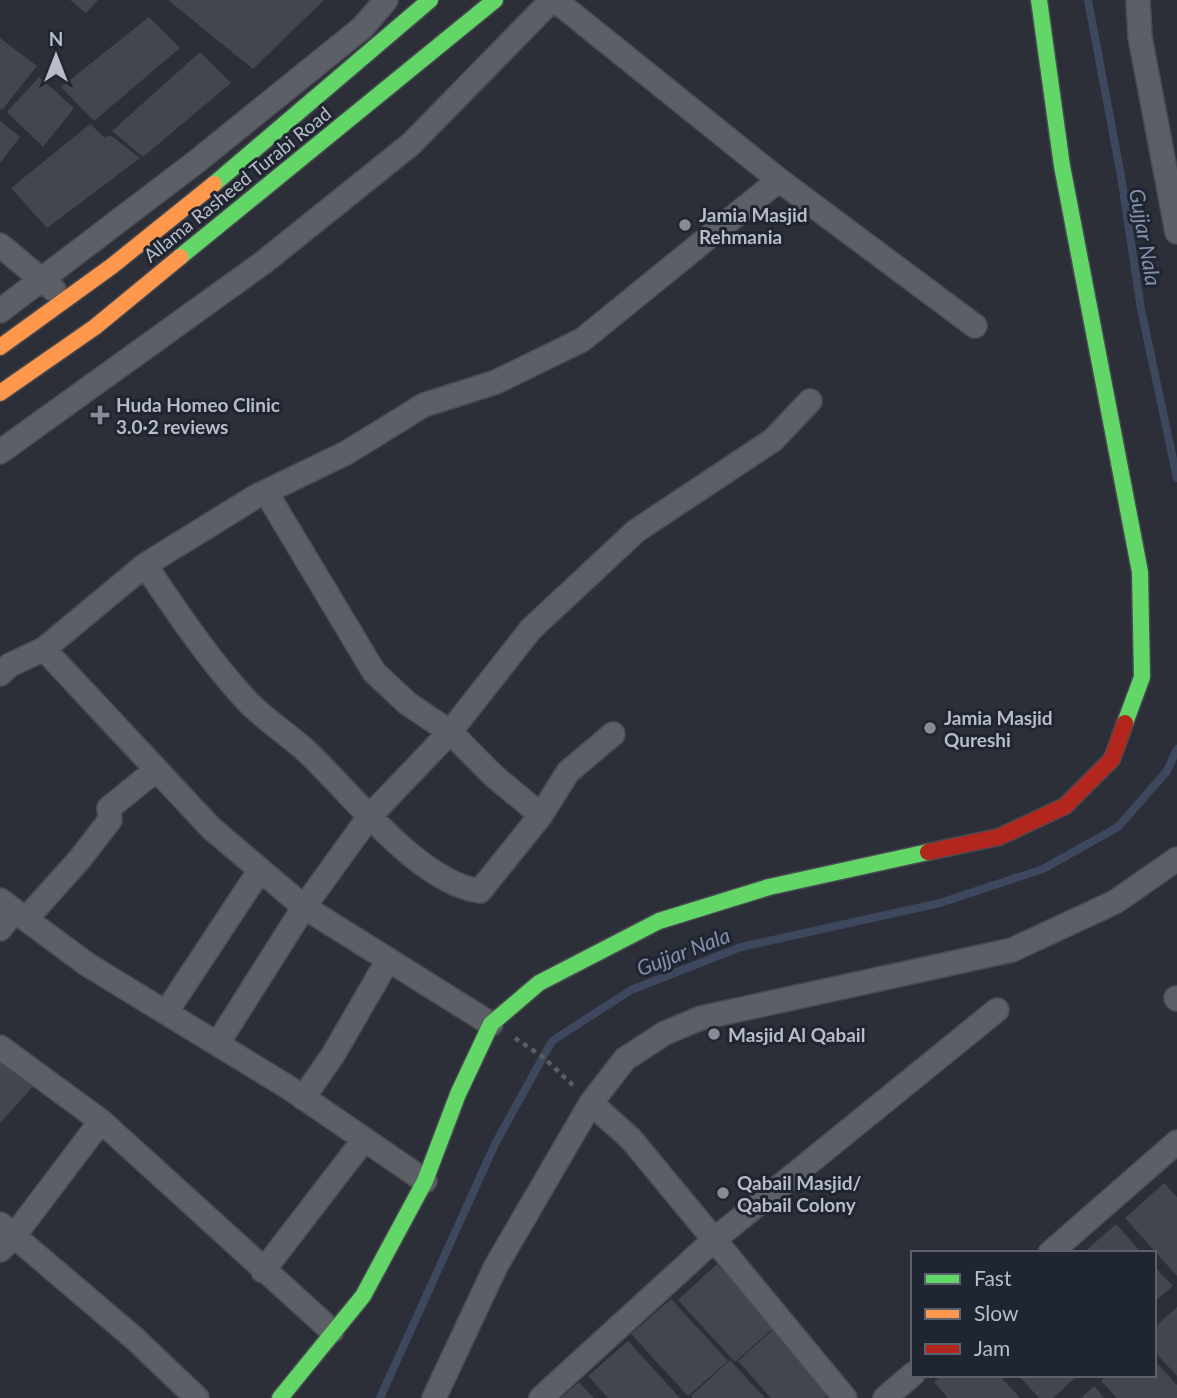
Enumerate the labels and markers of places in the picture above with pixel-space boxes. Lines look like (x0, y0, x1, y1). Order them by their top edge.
place label: Jamia Masjid Rehmania (699, 203, 808, 248)
marker: Jamia Masjid Rehmania (677, 217, 693, 233)
place label: Huda Homeo Clinic 3.0·2 reviews (116, 393, 280, 438)
marker: Huda Homeo Clinic 3.0·2 reviews (90, 405, 110, 425)
place label: Jamia Masjid Qureshi (944, 706, 1053, 751)
marker: Jamia Masjid Qureshi (922, 720, 938, 736)
place label: Masjid Al Qabail (728, 1023, 865, 1046)
marker: Masjid Al Qabail (706, 1026, 722, 1042)
place label: Qabail Masjid/ Qabail Colony (737, 1171, 861, 1216)
marker: Qabail Masjid/ Qabail Colony (715, 1185, 731, 1201)

